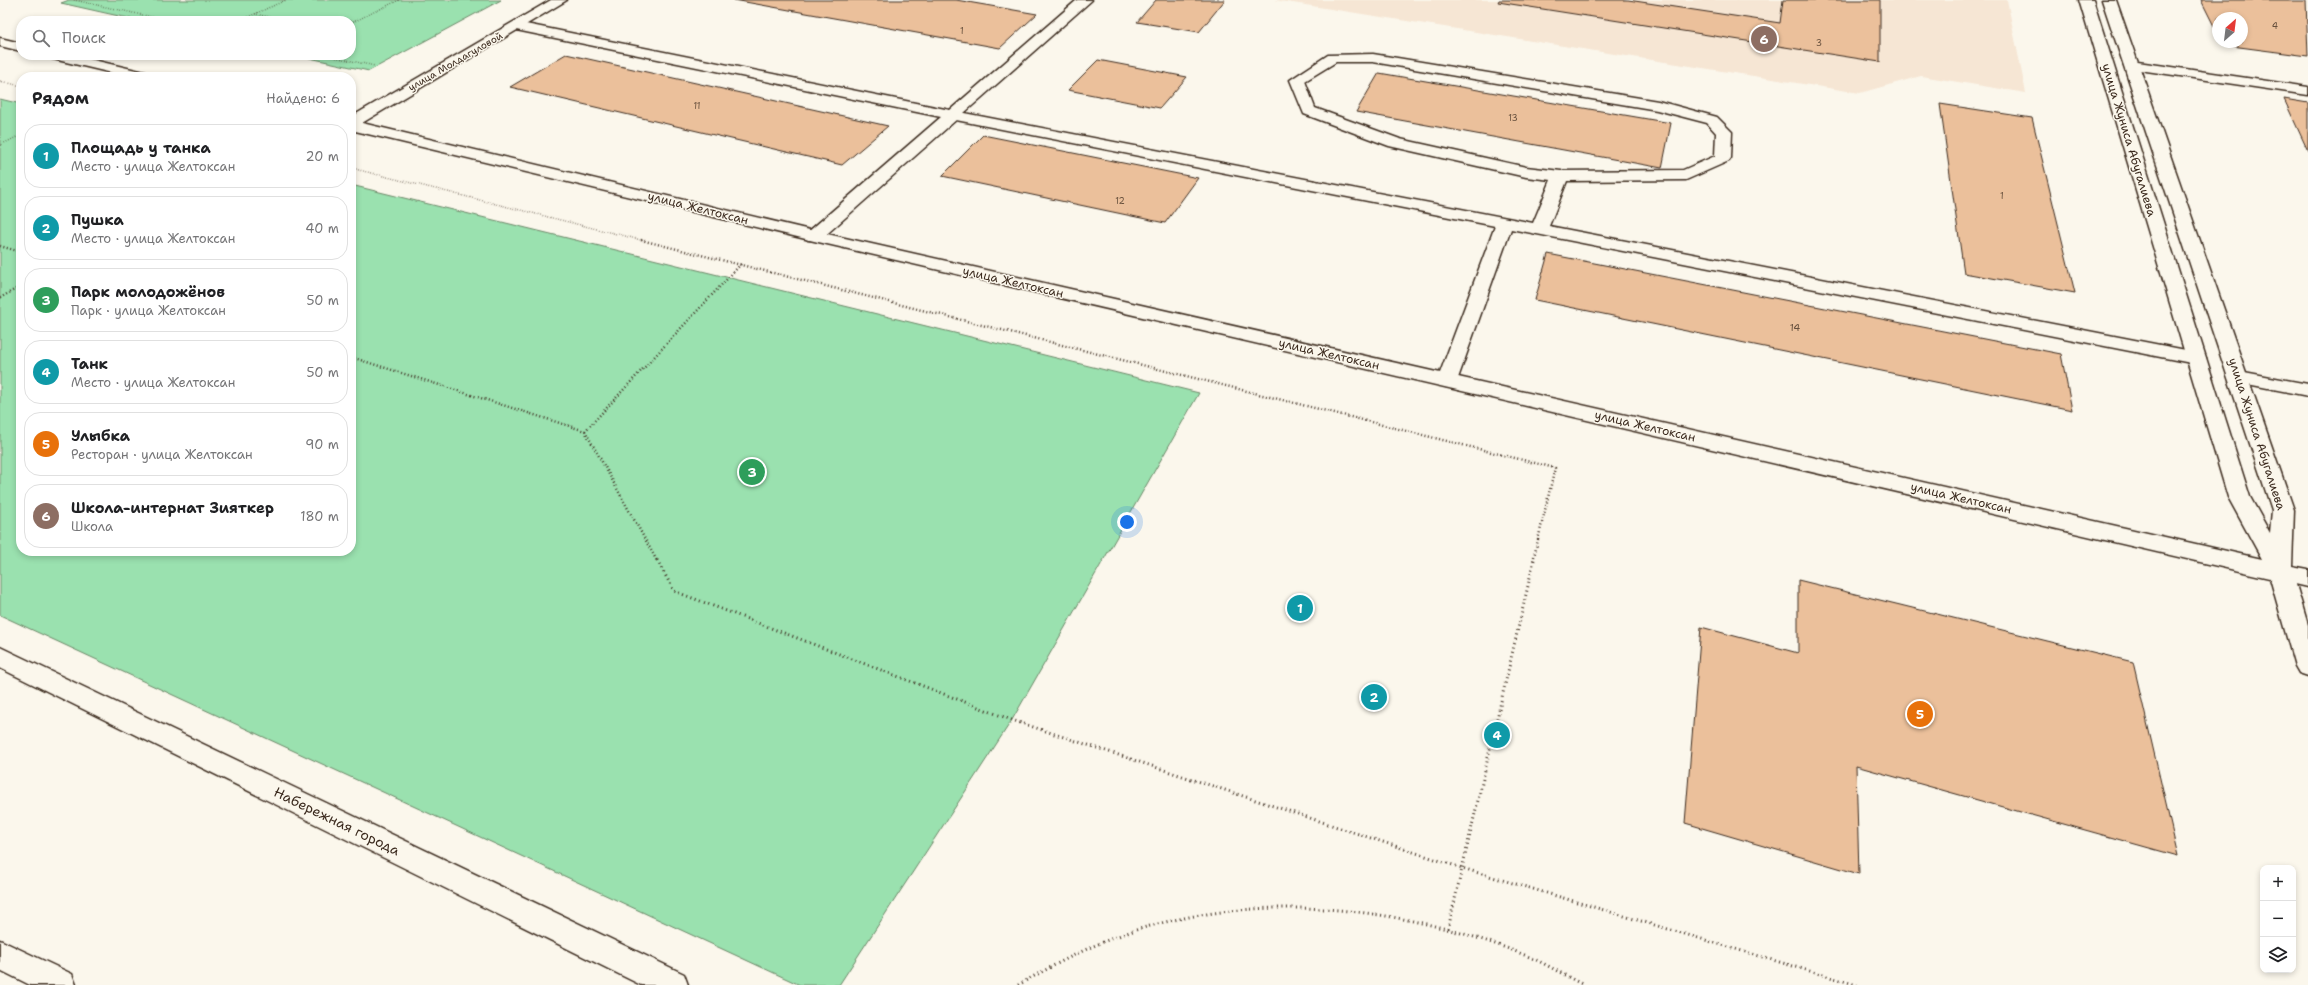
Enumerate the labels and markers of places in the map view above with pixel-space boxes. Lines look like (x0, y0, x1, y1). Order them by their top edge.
pin: 6 (1751, 24, 1777, 54)
pin: 3 (739, 457, 765, 487)
pin: 1 (1287, 593, 1313, 623)
pin: 2 (1361, 682, 1387, 712)
pin: 5 (1907, 699, 1933, 729)
pin: 4 (1484, 720, 1510, 750)

